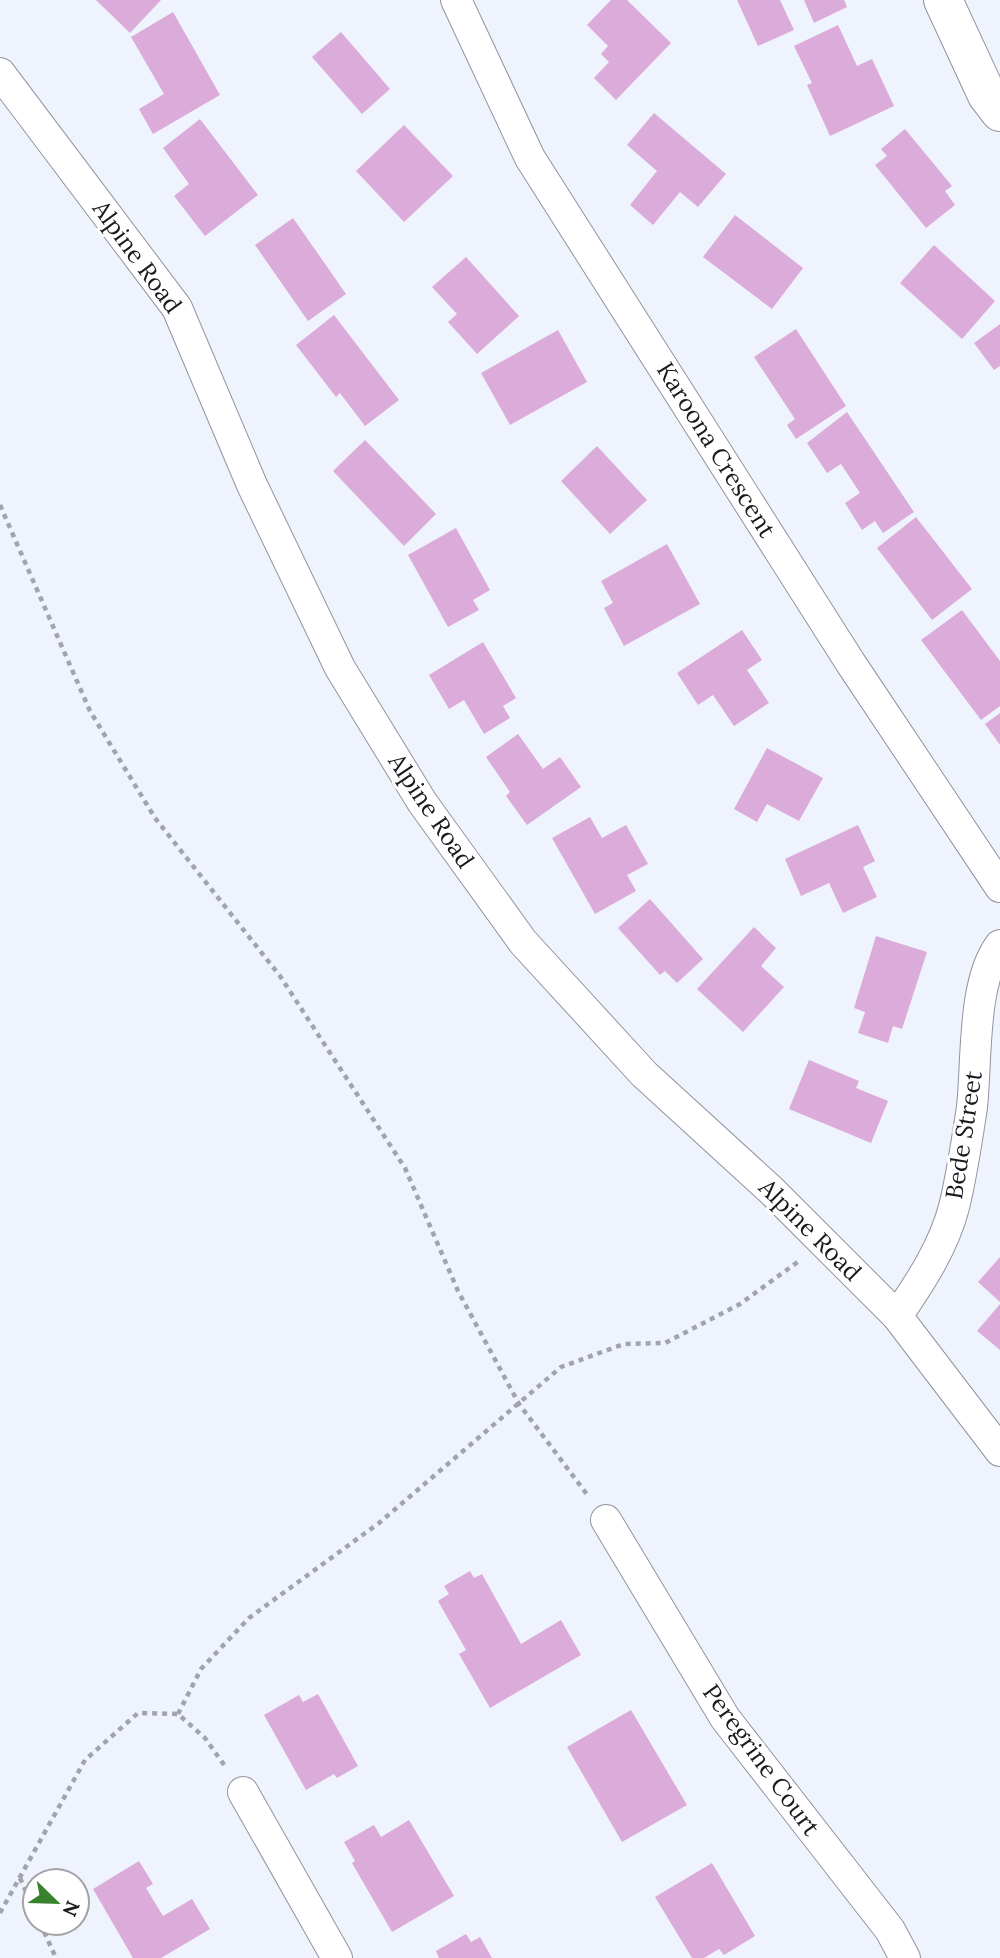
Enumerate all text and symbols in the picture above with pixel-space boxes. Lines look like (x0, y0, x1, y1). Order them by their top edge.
street label: Alpine Road (85, 193, 189, 319)
street label: Karoona Crescent (650, 356, 783, 544)
street label: Alpine Road (381, 746, 481, 874)
street label: Bede Street (938, 1068, 989, 1201)
street label: Alpine Road (752, 1171, 868, 1287)
street label: Peregrine Court (696, 1678, 827, 1842)
north arrow (21, 1867, 91, 1937)
text: N (58, 1897, 86, 1920)

